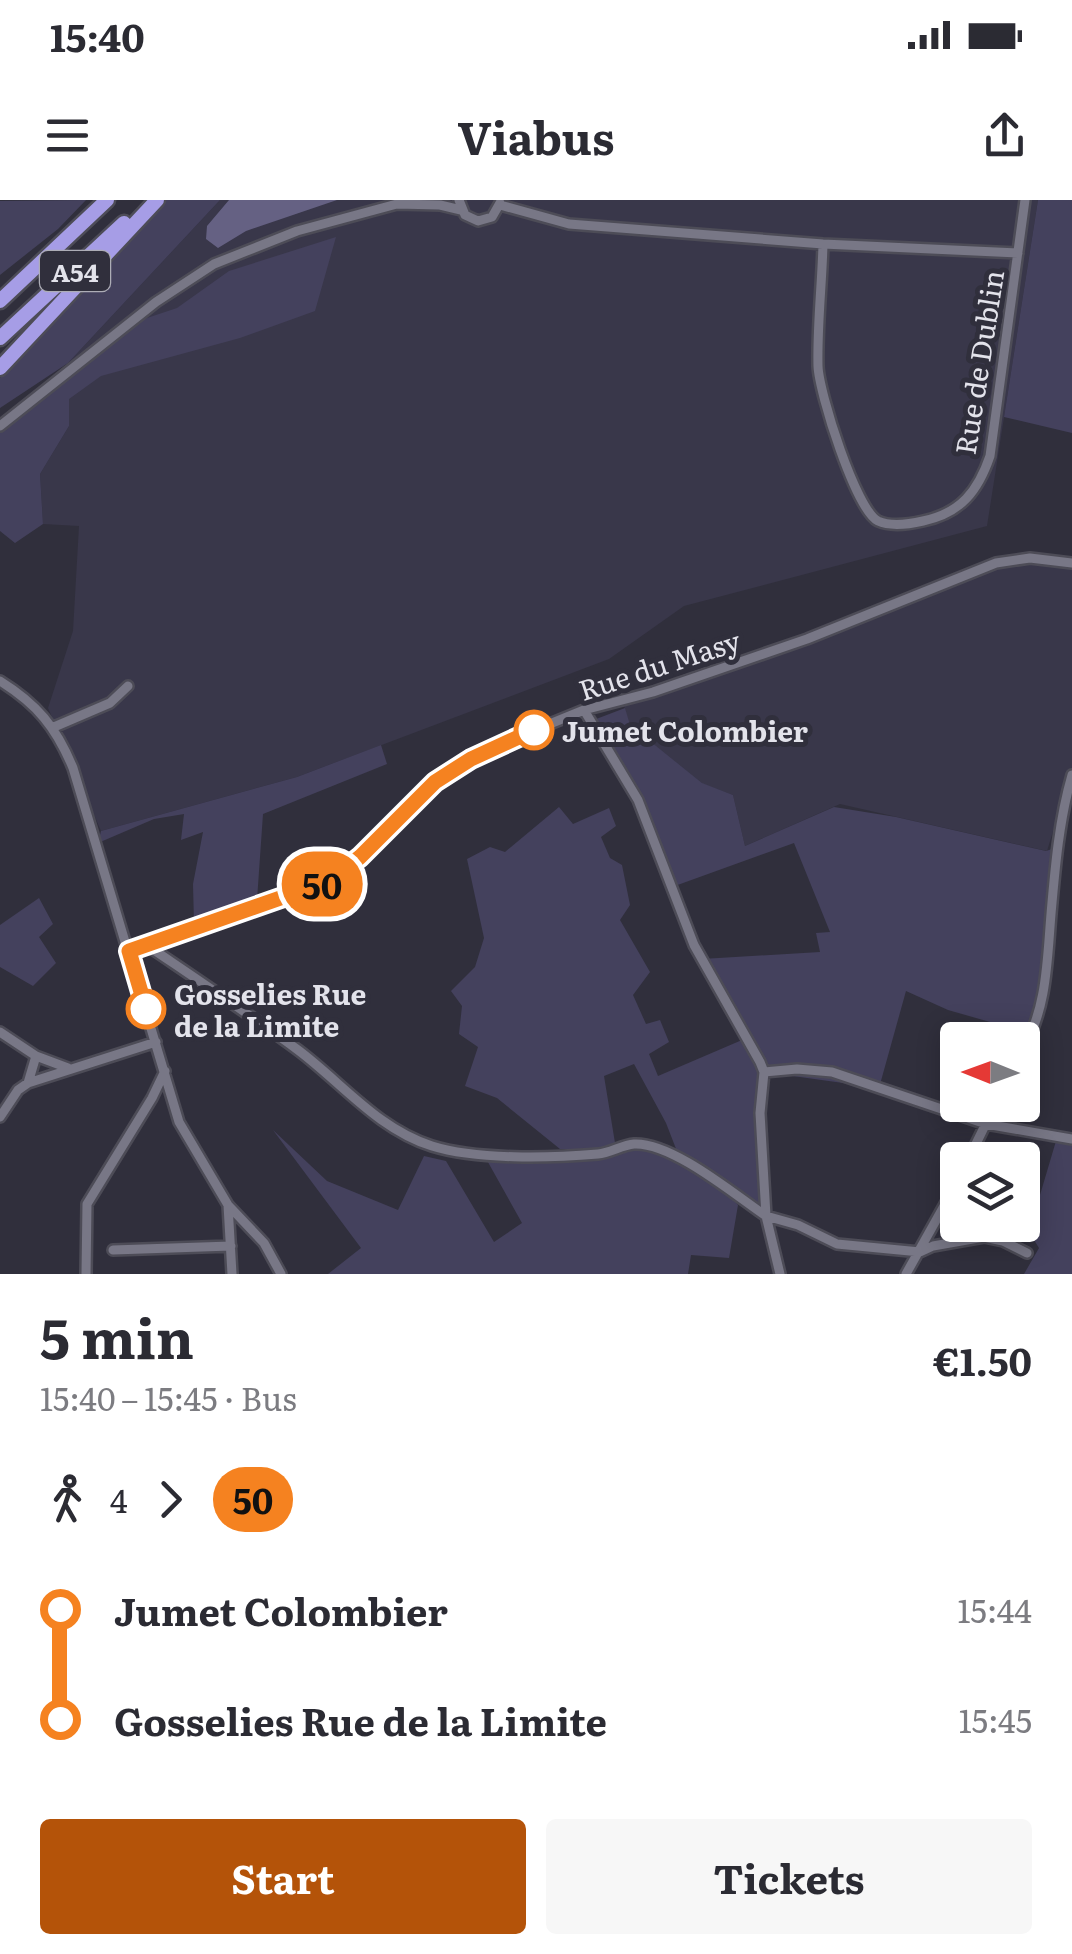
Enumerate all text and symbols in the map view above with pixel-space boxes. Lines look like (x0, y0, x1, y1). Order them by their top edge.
text: 15:40 (50, 7, 145, 64)
text: Viabus (458, 102, 614, 169)
icon: menu (40, 108, 95, 163)
icon: share (977, 108, 1032, 163)
road number: A54 (40, 251, 110, 291)
street label: Rue de Dublin (943, 267, 1013, 457)
street label: Rue du Masy (573, 618, 746, 710)
place label: Jumet Colombier (562, 709, 808, 751)
marker: Jumet Colombier (515, 711, 553, 749)
line badge: 50 (277, 852, 367, 916)
text: 50 (302, 858, 342, 910)
place label: Gosselies Rue de la Limite (174, 972, 366, 1046)
marker: Gosselies Rue de la Limite (127, 990, 165, 1028)
north arrow (940, 1022, 1040, 1122)
map controls (940, 1022, 1040, 1242)
button: layers (940, 1142, 1040, 1242)
text: 5 min (40, 1294, 194, 1376)
text: €1.50 (933, 1331, 1032, 1388)
text: 15:40 – 15:45 · Bus (40, 1373, 297, 1421)
icon: walk (40, 1472, 95, 1527)
icon: forward (143, 1472, 198, 1527)
text: 50 (233, 1473, 273, 1525)
text: 4 (110, 1475, 128, 1523)
text: Jumet Colombier (114, 1581, 448, 1638)
text: 15:44 (957, 1585, 1032, 1633)
text: Gosselies Rue de la Limite (114, 1691, 607, 1748)
text: 15:45 (959, 1695, 1032, 1743)
button: Start (40, 1819, 526, 1934)
button: Tickets (546, 1819, 1032, 1934)

